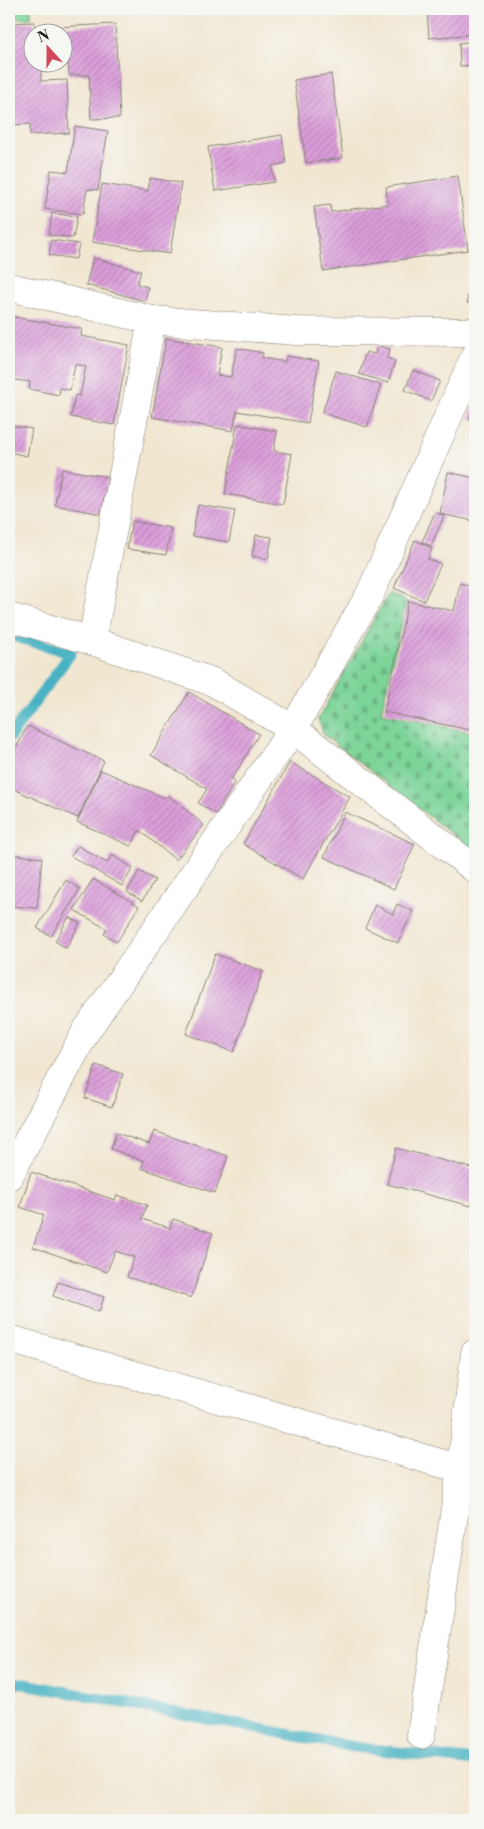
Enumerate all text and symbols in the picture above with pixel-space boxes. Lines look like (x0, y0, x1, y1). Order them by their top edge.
north arrow (22, 22, 72, 72)
text: N (35, 26, 52, 47)

